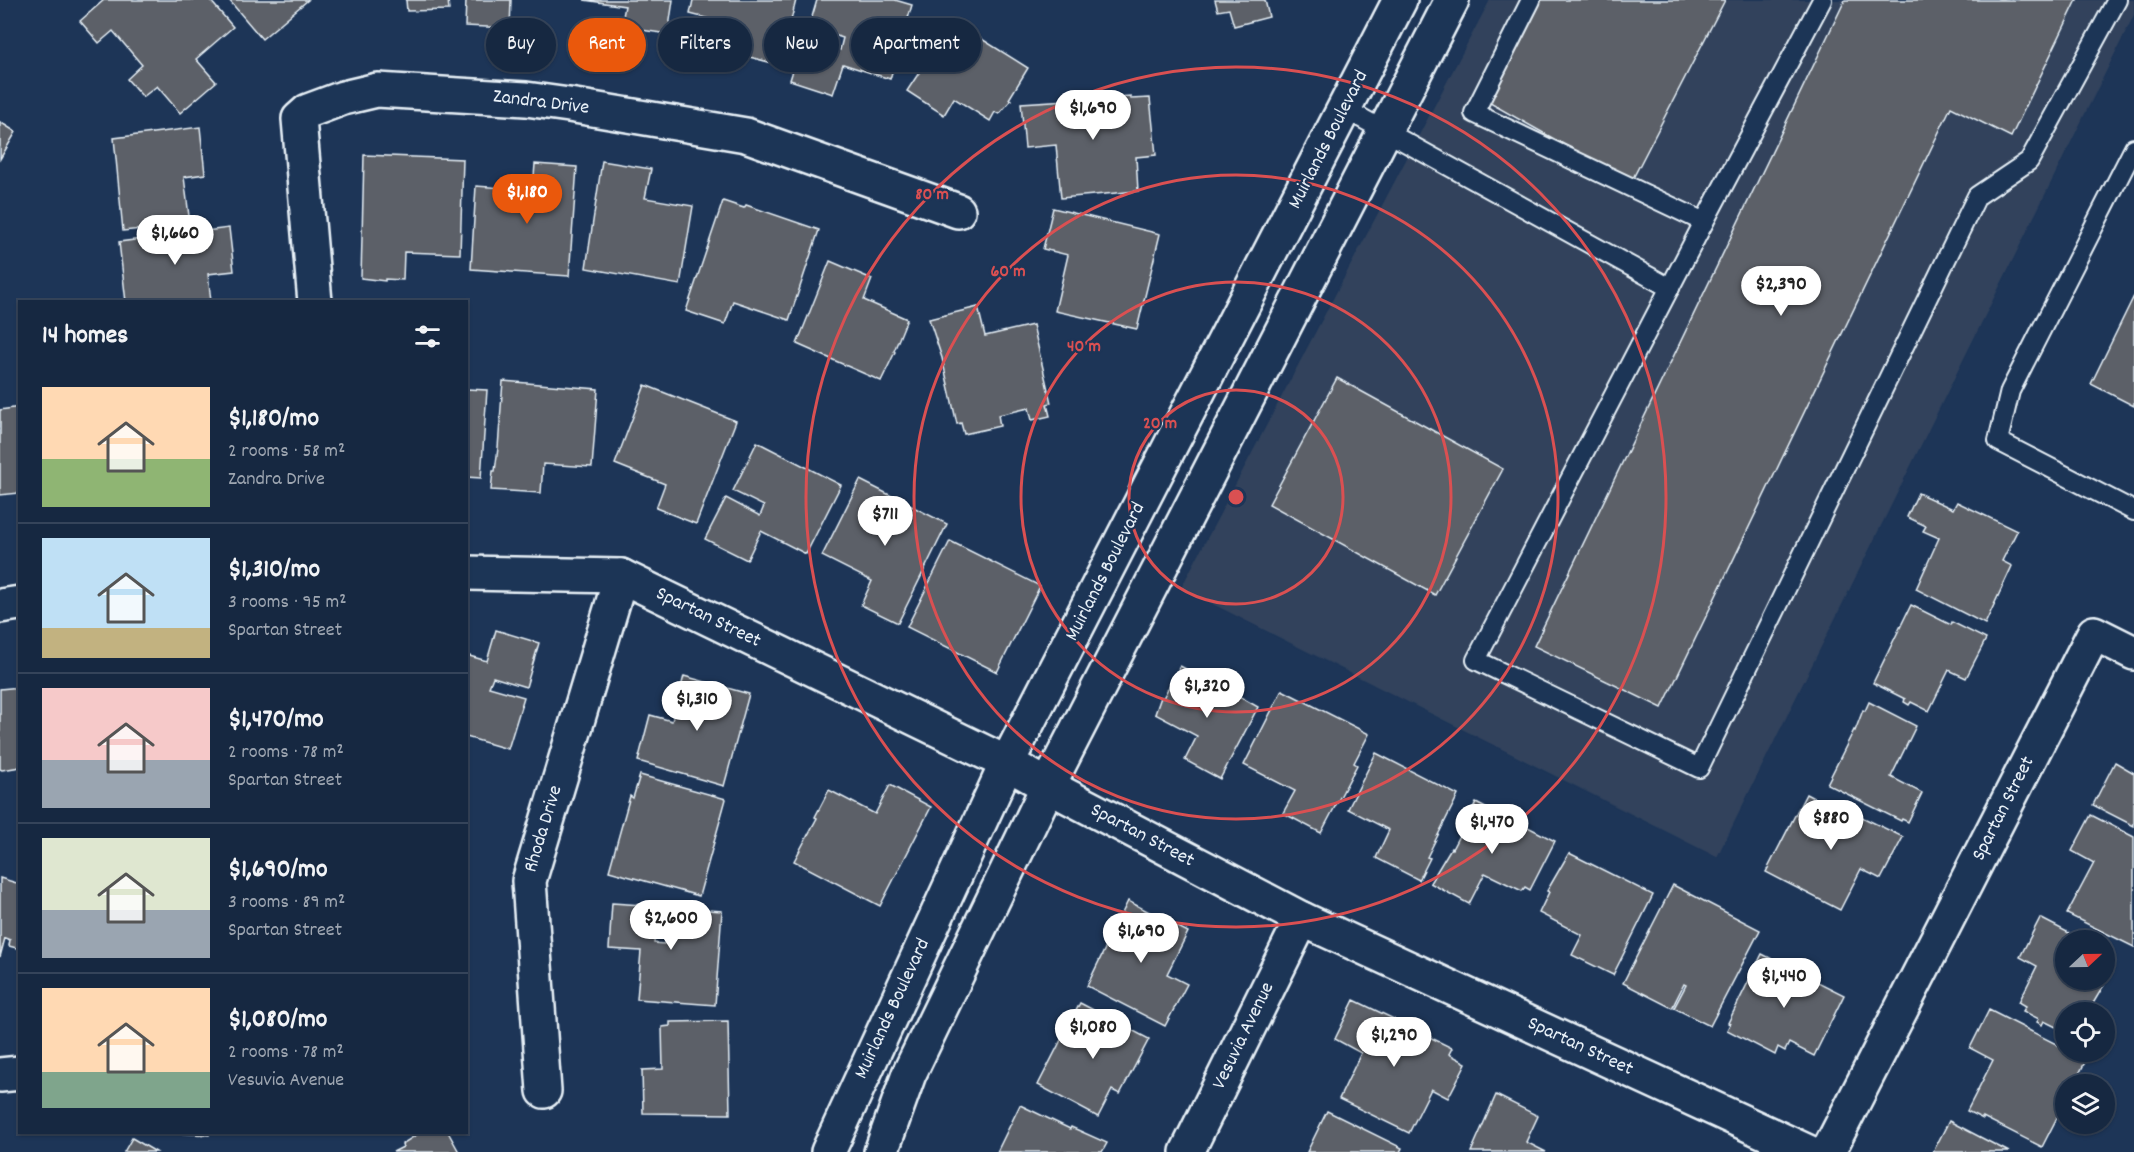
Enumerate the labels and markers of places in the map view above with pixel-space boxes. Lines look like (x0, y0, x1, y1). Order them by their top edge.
pin: $1,690 (1044, 90, 1142, 141)
pin: $1,180 (478, 174, 576, 225)
pin: $1,660 (126, 215, 224, 266)
pin: $2,390 (1732, 266, 1830, 317)
centre of rings (1226, 487, 1246, 507)
pin: $711 (849, 496, 921, 547)
pin: $1,320 (1158, 668, 1256, 719)
pin: $1,310 (648, 681, 746, 732)
pin: $880 (1795, 800, 1867, 851)
pin: $1,470 (1443, 804, 1541, 855)
pin: $2,600 (622, 900, 720, 951)
pin: $1,690 (1092, 913, 1190, 964)
pin: $1,440 (1735, 958, 1833, 1009)
pin: $1,080 (1044, 1009, 1142, 1060)
pin: $1,290 (1345, 1017, 1443, 1068)

